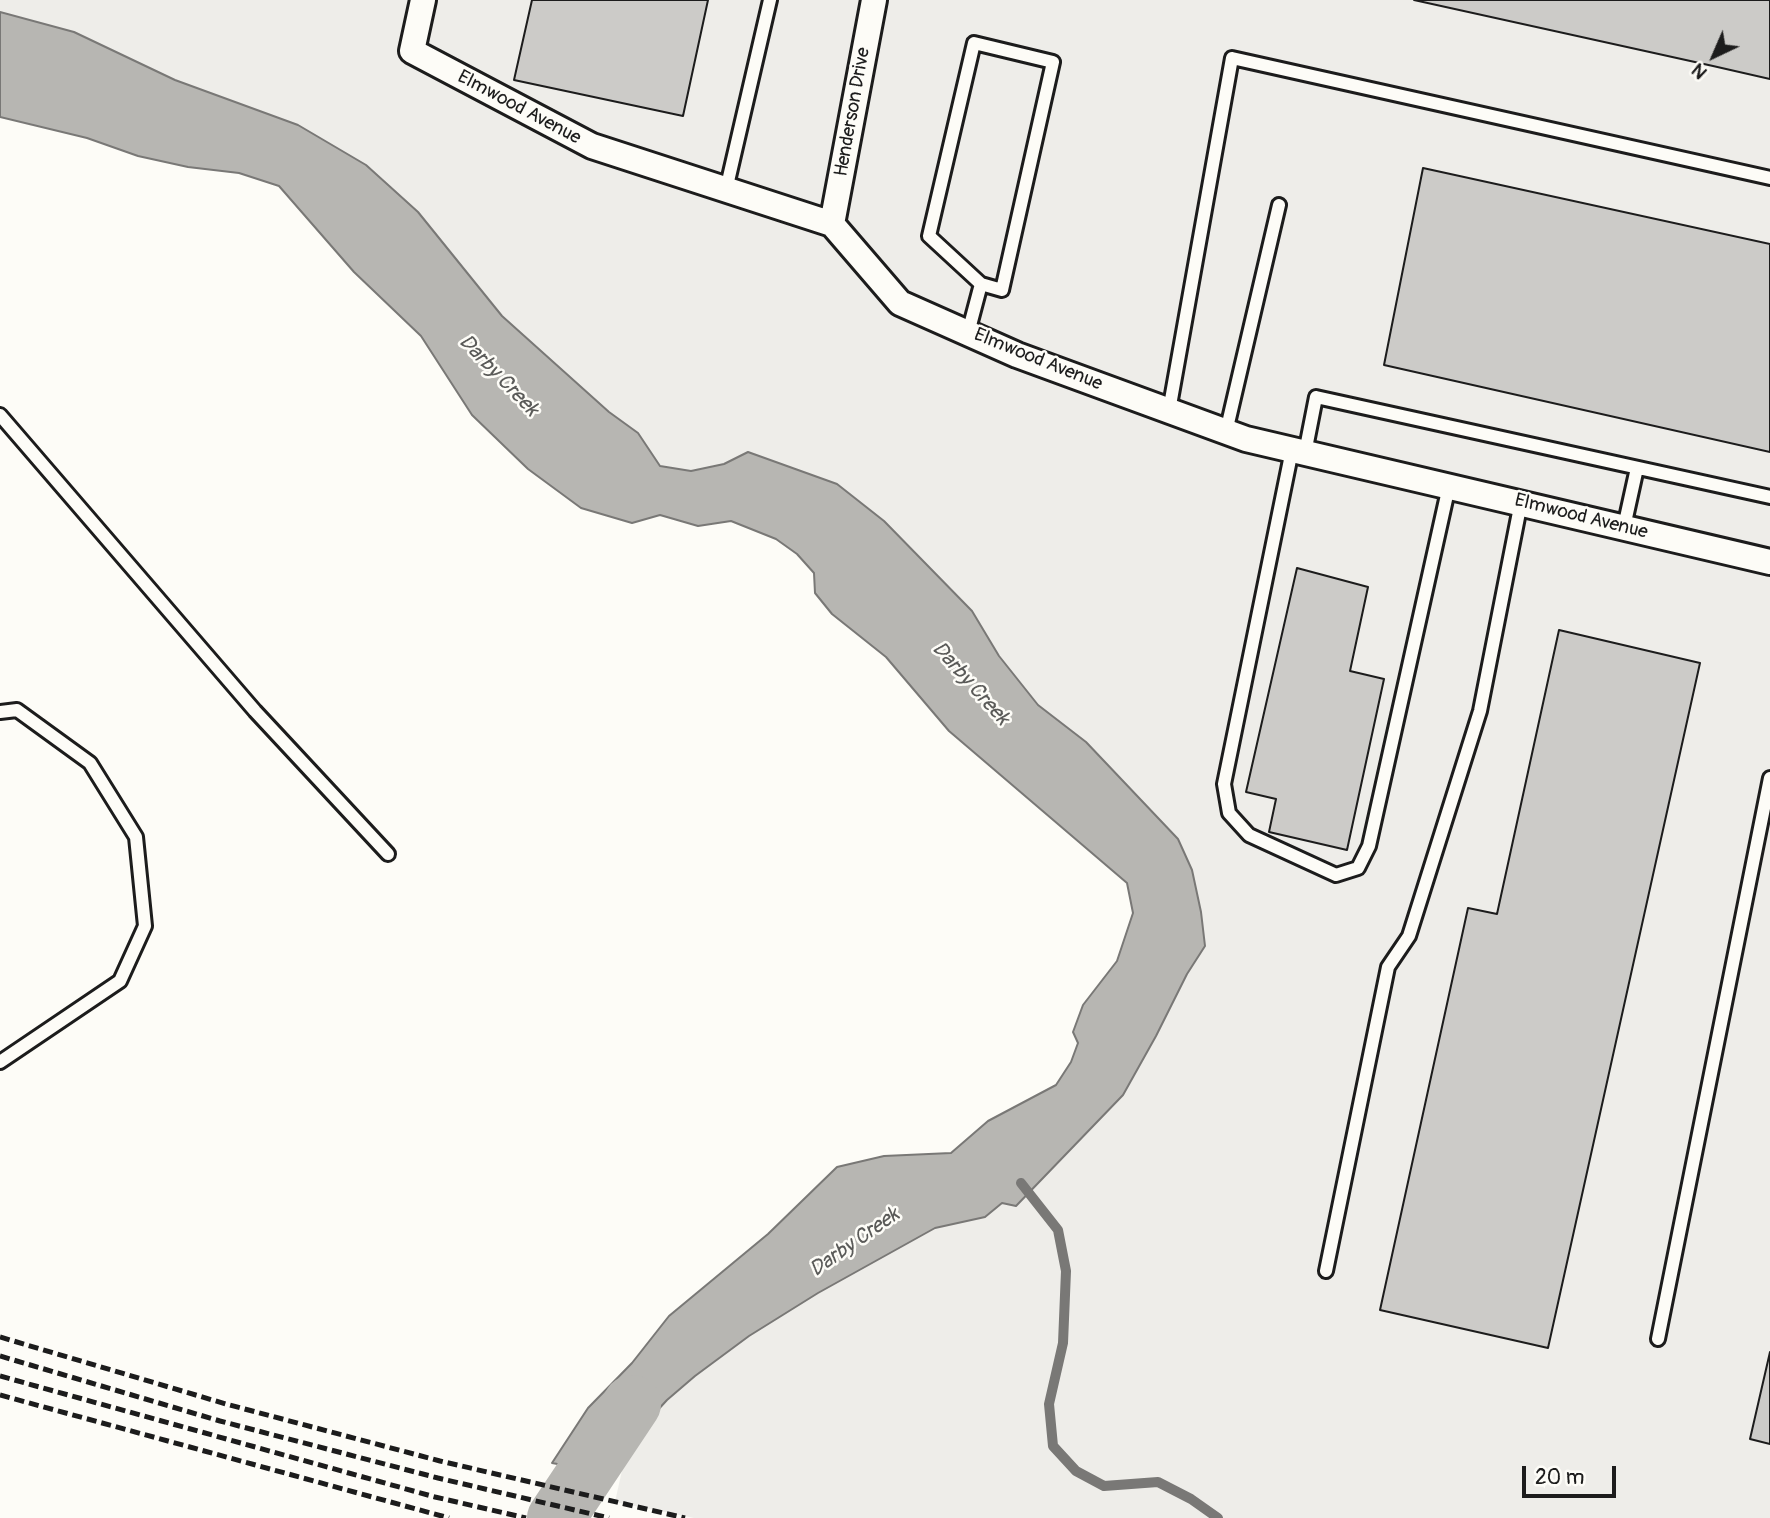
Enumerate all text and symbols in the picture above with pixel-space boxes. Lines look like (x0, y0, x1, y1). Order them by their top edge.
north arrow (1679, 21, 1749, 91)
street label: Henderson Drive (830, 46, 876, 178)
text: N (1686, 58, 1712, 84)
street label: Elmwood Avenue (453, 66, 585, 150)
street label: Elmwood Avenue (971, 324, 1105, 396)
water label: Darby Creek (453, 330, 543, 422)
street label: Elmwood Avenue (1512, 489, 1650, 545)
water label: Darby Creek (926, 637, 1014, 731)
water label: Darby Creek (805, 1203, 905, 1283)
scale bar (1525, 1452, 1620, 1496)
text: 20 m (1535, 1464, 1584, 1491)

